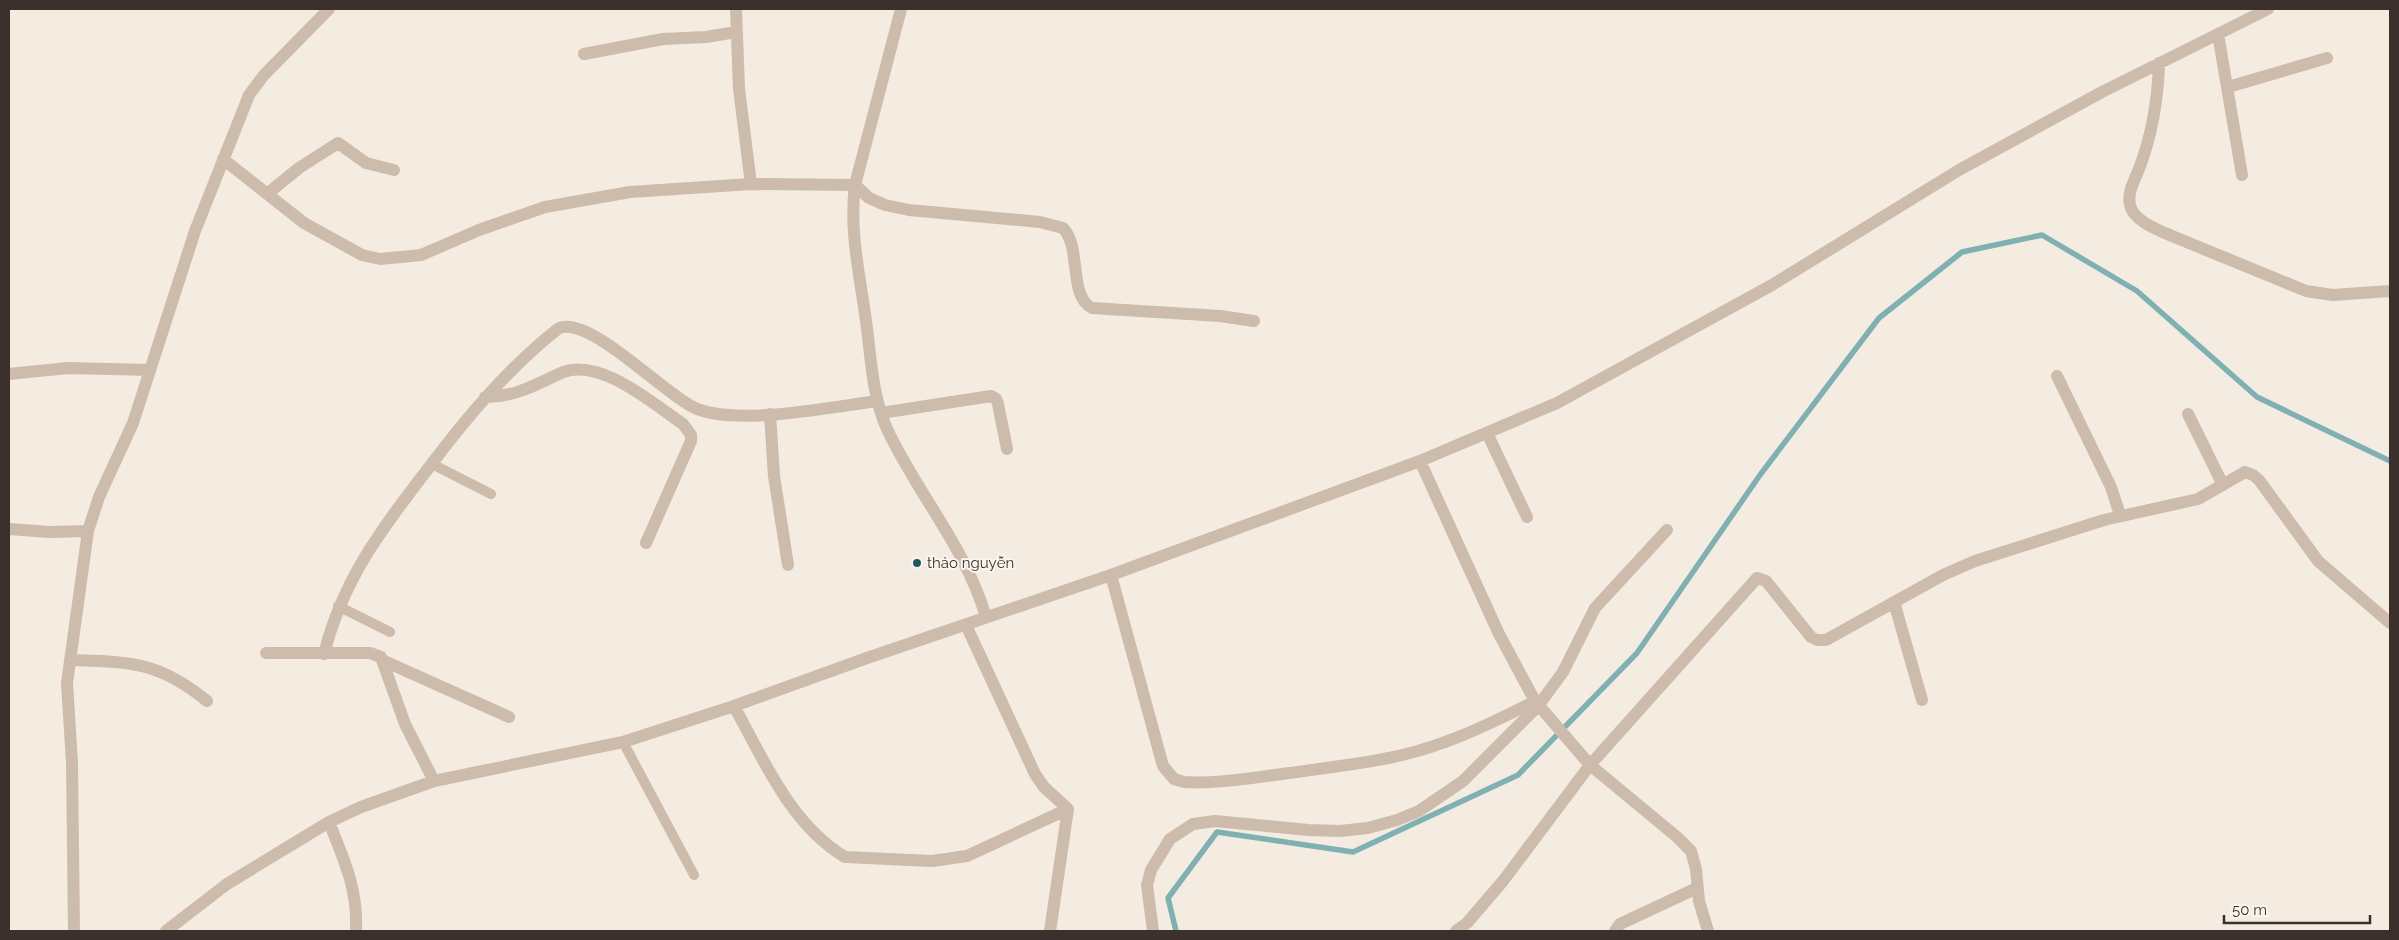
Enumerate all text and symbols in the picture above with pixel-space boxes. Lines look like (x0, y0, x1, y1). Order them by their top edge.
place label: thảo nguyễn (927, 554, 1014, 572)
marker: thảo nguyễn (911, 557, 923, 569)
scale bar (2224, 892, 2370, 924)
text: 50 m (2232, 901, 2267, 919)

